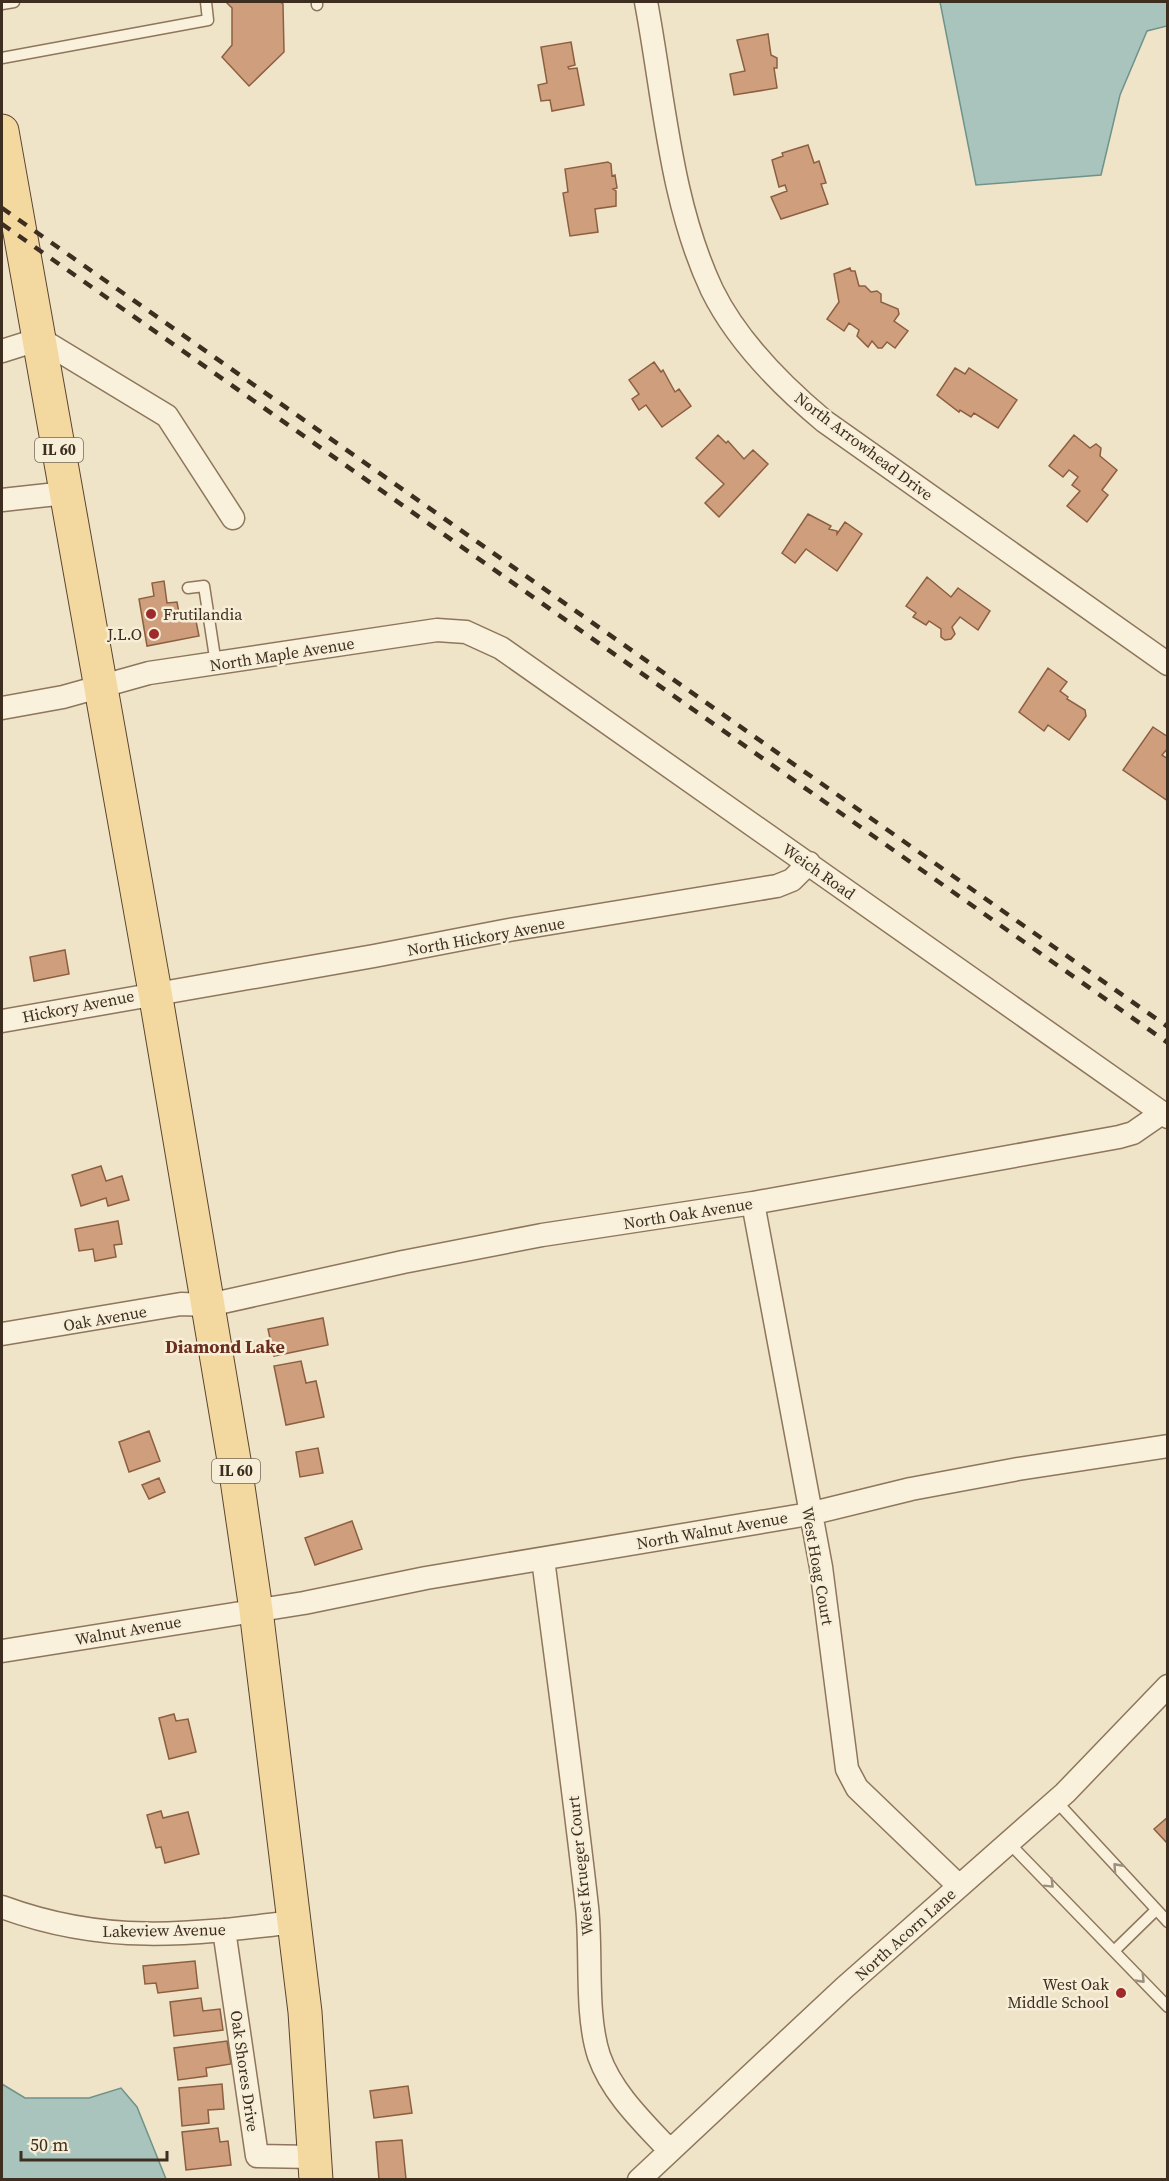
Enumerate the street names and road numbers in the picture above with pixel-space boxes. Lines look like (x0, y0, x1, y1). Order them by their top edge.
street label: North Arrowhead Drive (790, 387, 938, 505)
road number: IL 60 (35, 438, 83, 462)
street label: North Maple Avenue (208, 632, 356, 676)
street label: Weich Road (778, 838, 860, 904)
street label: North Hickory Avenue (406, 911, 566, 961)
street label: Hickory Avenue (20, 984, 136, 1028)
street label: North Oak Avenue (622, 1192, 754, 1234)
street label: Oak Avenue (61, 1300, 149, 1336)
road number: IL 60 (212, 1459, 260, 1483)
street label: West Hoag Court (797, 1505, 839, 1628)
street label: North Walnut Avenue (635, 1506, 789, 1554)
street label: Walnut Avenue (73, 1610, 183, 1650)
street label: West Krueger Court (562, 1794, 598, 1937)
street label: North Acorn Lane (850, 1883, 960, 1985)
street label: Lakeview Avenue (102, 1918, 226, 1942)
street label: Oak Shores Drive (226, 2009, 264, 2133)

